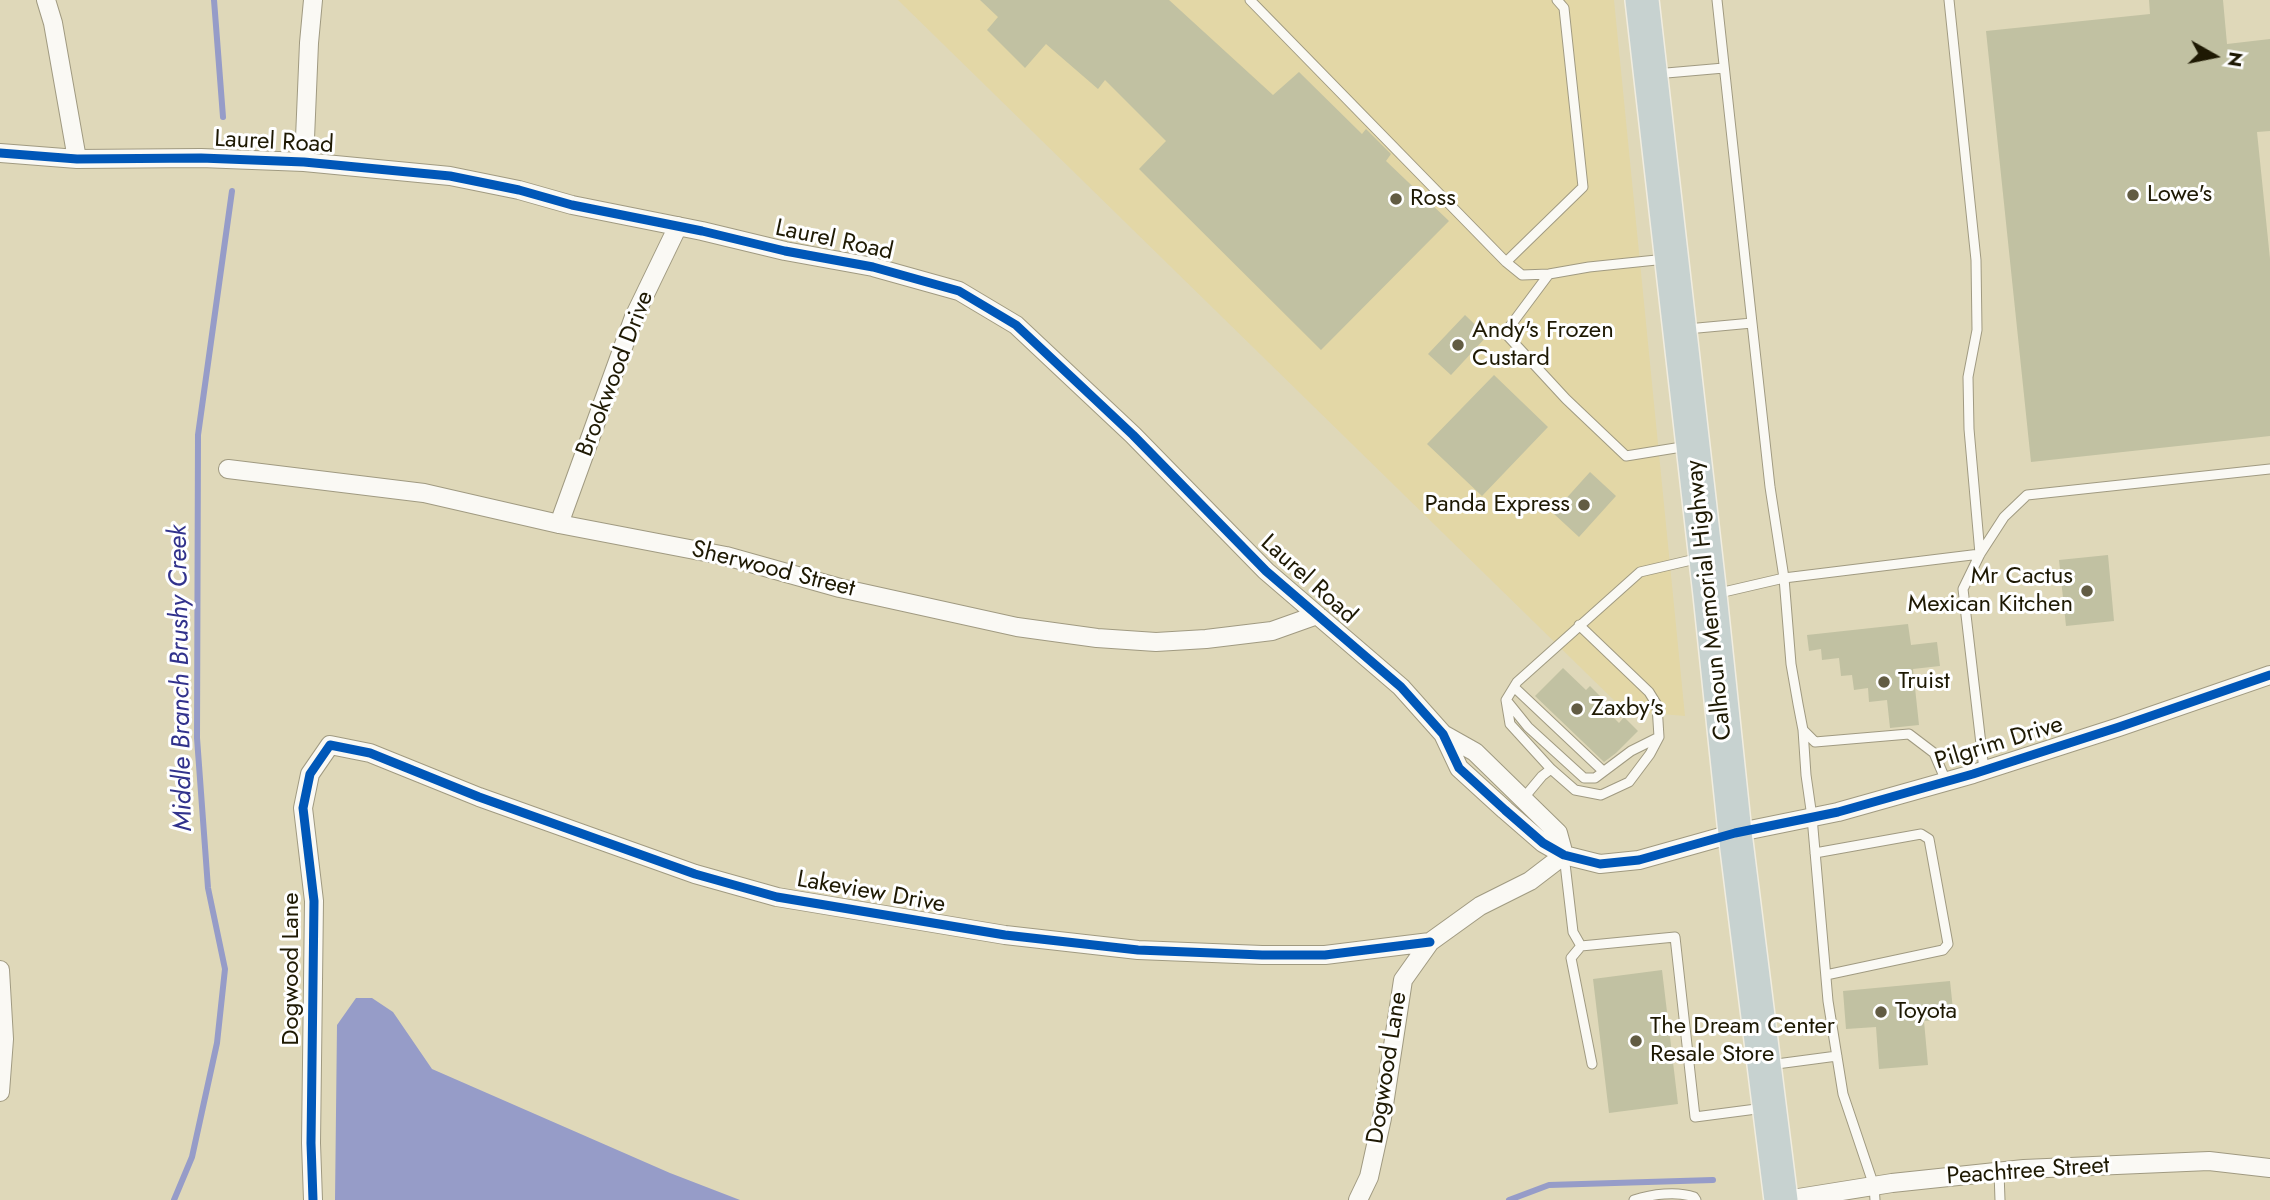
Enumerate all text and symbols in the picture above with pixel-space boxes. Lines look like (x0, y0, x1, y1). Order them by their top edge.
north arrow (2179, 21, 2249, 91)
text: N (2221, 50, 2250, 69)
street label: Laurel Road (213, 125, 335, 161)
place label: Lowe's (2147, 181, 2212, 209)
place label: Ross (1410, 185, 1456, 213)
marker: Lowe's (2125, 187, 2141, 203)
marker: Ross (1388, 191, 1404, 207)
street label: Laurel Road (772, 214, 896, 268)
street label: Brookwood Drive (571, 287, 661, 461)
place label: Andy's Frozen Custard (1472, 317, 1614, 373)
marker: Andy's Frozen Custard (1450, 337, 1466, 353)
street label: Calhoun Memorial Highway (1681, 458, 1739, 742)
place label: Panda Express (1424, 491, 1570, 519)
marker: Panda Express (1576, 497, 1592, 513)
water label: Middle Branch Brushy Creek (164, 524, 200, 832)
street label: Laurel Road (1254, 529, 1362, 631)
street label: Sherwood Street (688, 536, 858, 604)
place label: Mr Cactus Mexican Kitchen (1908, 563, 2073, 619)
marker: Mr Cactus Mexican Kitchen (2079, 583, 2095, 599)
place label: Truist (1898, 668, 1950, 696)
marker: Truist (1876, 674, 1892, 690)
place label: Zaxby's (1591, 695, 1664, 723)
marker: Zaxby's (1569, 701, 1585, 717)
street label: Pilgrim Drive (1932, 711, 2066, 777)
street label: Lakeview Drive (795, 866, 947, 920)
street label: Dogwood Lane (278, 892, 306, 1046)
street label: Dogwood Lane (1362, 990, 1414, 1146)
place label: Toyota (1895, 998, 1957, 1026)
marker: Toyota (1873, 1004, 1889, 1020)
place label: The Dream Center Resale Store (1650, 1013, 1835, 1069)
marker: The Dream Center Resale Store (1628, 1033, 1644, 1049)
street label: Peachtree Street (1946, 1152, 2110, 1192)

